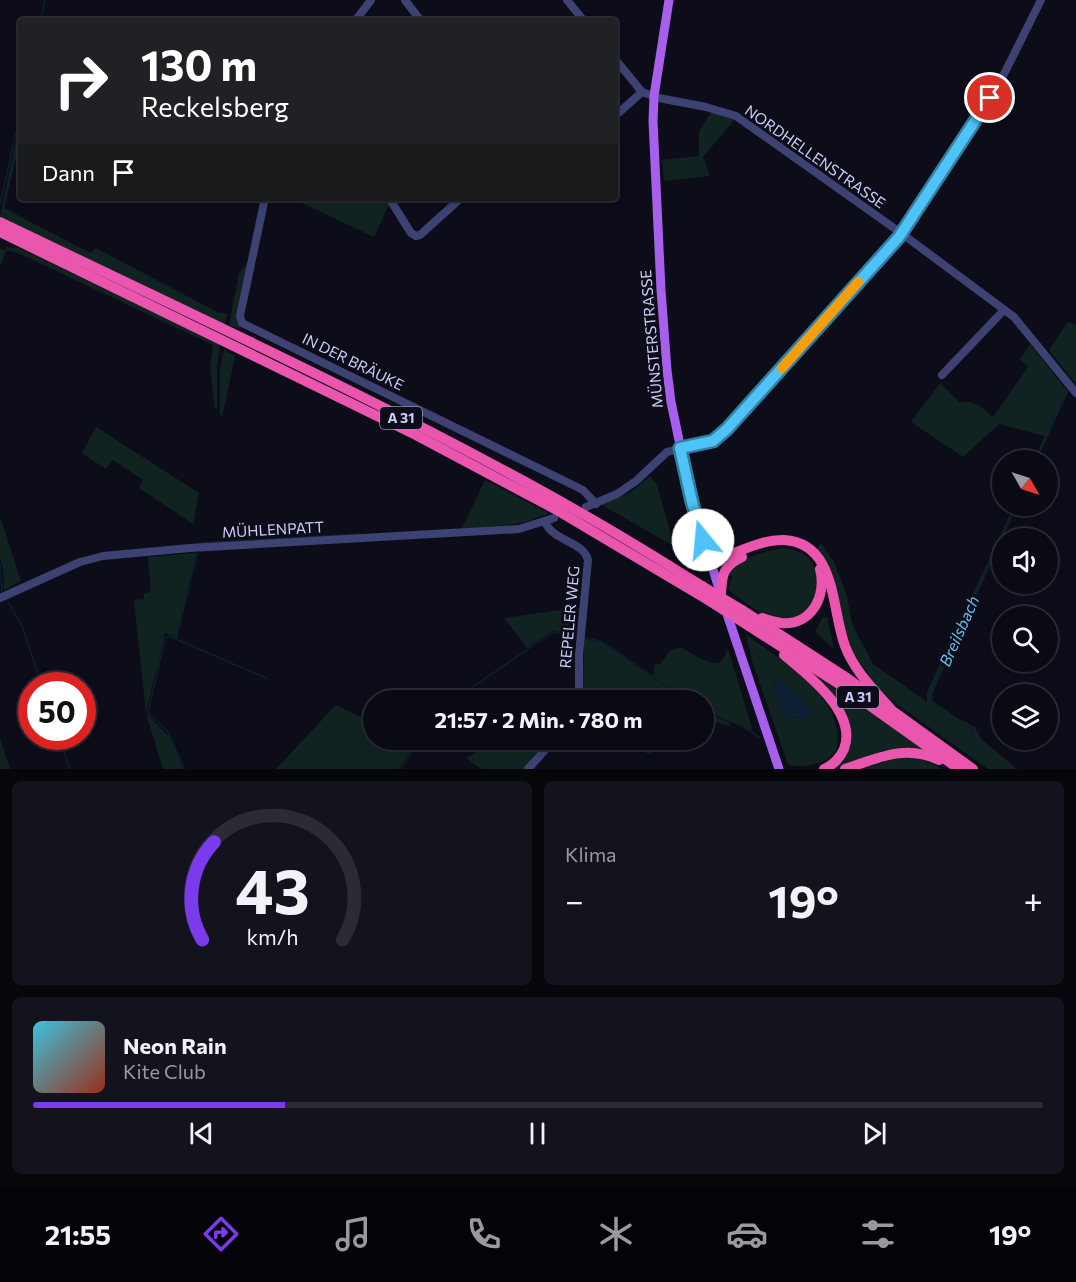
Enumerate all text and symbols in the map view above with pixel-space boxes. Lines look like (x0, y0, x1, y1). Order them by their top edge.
text: 130 m (141, 38, 257, 90)
icon: right (42, 42, 120, 120)
pin (964, 72, 1015, 123)
icon: arrive (973, 81, 1006, 114)
text: Reckelsberg (141, 90, 289, 123)
street label: NORDHELLENSTRASSE (742, 101, 889, 212)
icon: arrive (107, 156, 140, 189)
text: Dann (42, 159, 95, 186)
street label: MÜNSTERSTRASSE (636, 269, 666, 409)
street label: IN DER BRÄUKE (300, 329, 407, 394)
road number: A 31 (380, 407, 422, 429)
north arrow (992, 450, 1058, 516)
map controls (992, 450, 1058, 750)
position arrow (671, 508, 735, 572)
street label: MÜHLENPATT (221, 517, 325, 541)
button: sound (992, 528, 1058, 594)
street label: REPELER WEG (556, 565, 582, 669)
water label: Breilsbach (935, 593, 983, 669)
button: search (992, 606, 1058, 672)
speed limit sign: 50 (18, 672, 96, 750)
button: layers (992, 684, 1058, 750)
road number: A 31 (837, 686, 879, 708)
text: 21:57 · 2 Min. · 780 m (435, 706, 642, 733)
text: Klima (565, 842, 617, 866)
text: 43 (235, 851, 309, 927)
text: 19° (768, 872, 839, 927)
text: − (565, 879, 584, 920)
text: + (1024, 879, 1043, 920)
text: km/h (246, 923, 298, 949)
text: Neon Rain (123, 1032, 227, 1059)
text: Kite Club (123, 1059, 206, 1083)
icon: previous (185, 1117, 218, 1150)
icon: pause (521, 1117, 554, 1150)
icon: next (858, 1117, 891, 1150)
icon: directions (200, 1213, 242, 1255)
icon: music (332, 1213, 374, 1255)
icon: phone (463, 1213, 505, 1255)
icon: climate (595, 1213, 637, 1255)
icon: car (726, 1213, 768, 1255)
icon: filters (857, 1213, 899, 1255)
text: 21:55 (45, 1218, 111, 1251)
text: 19° (989, 1218, 1031, 1251)

